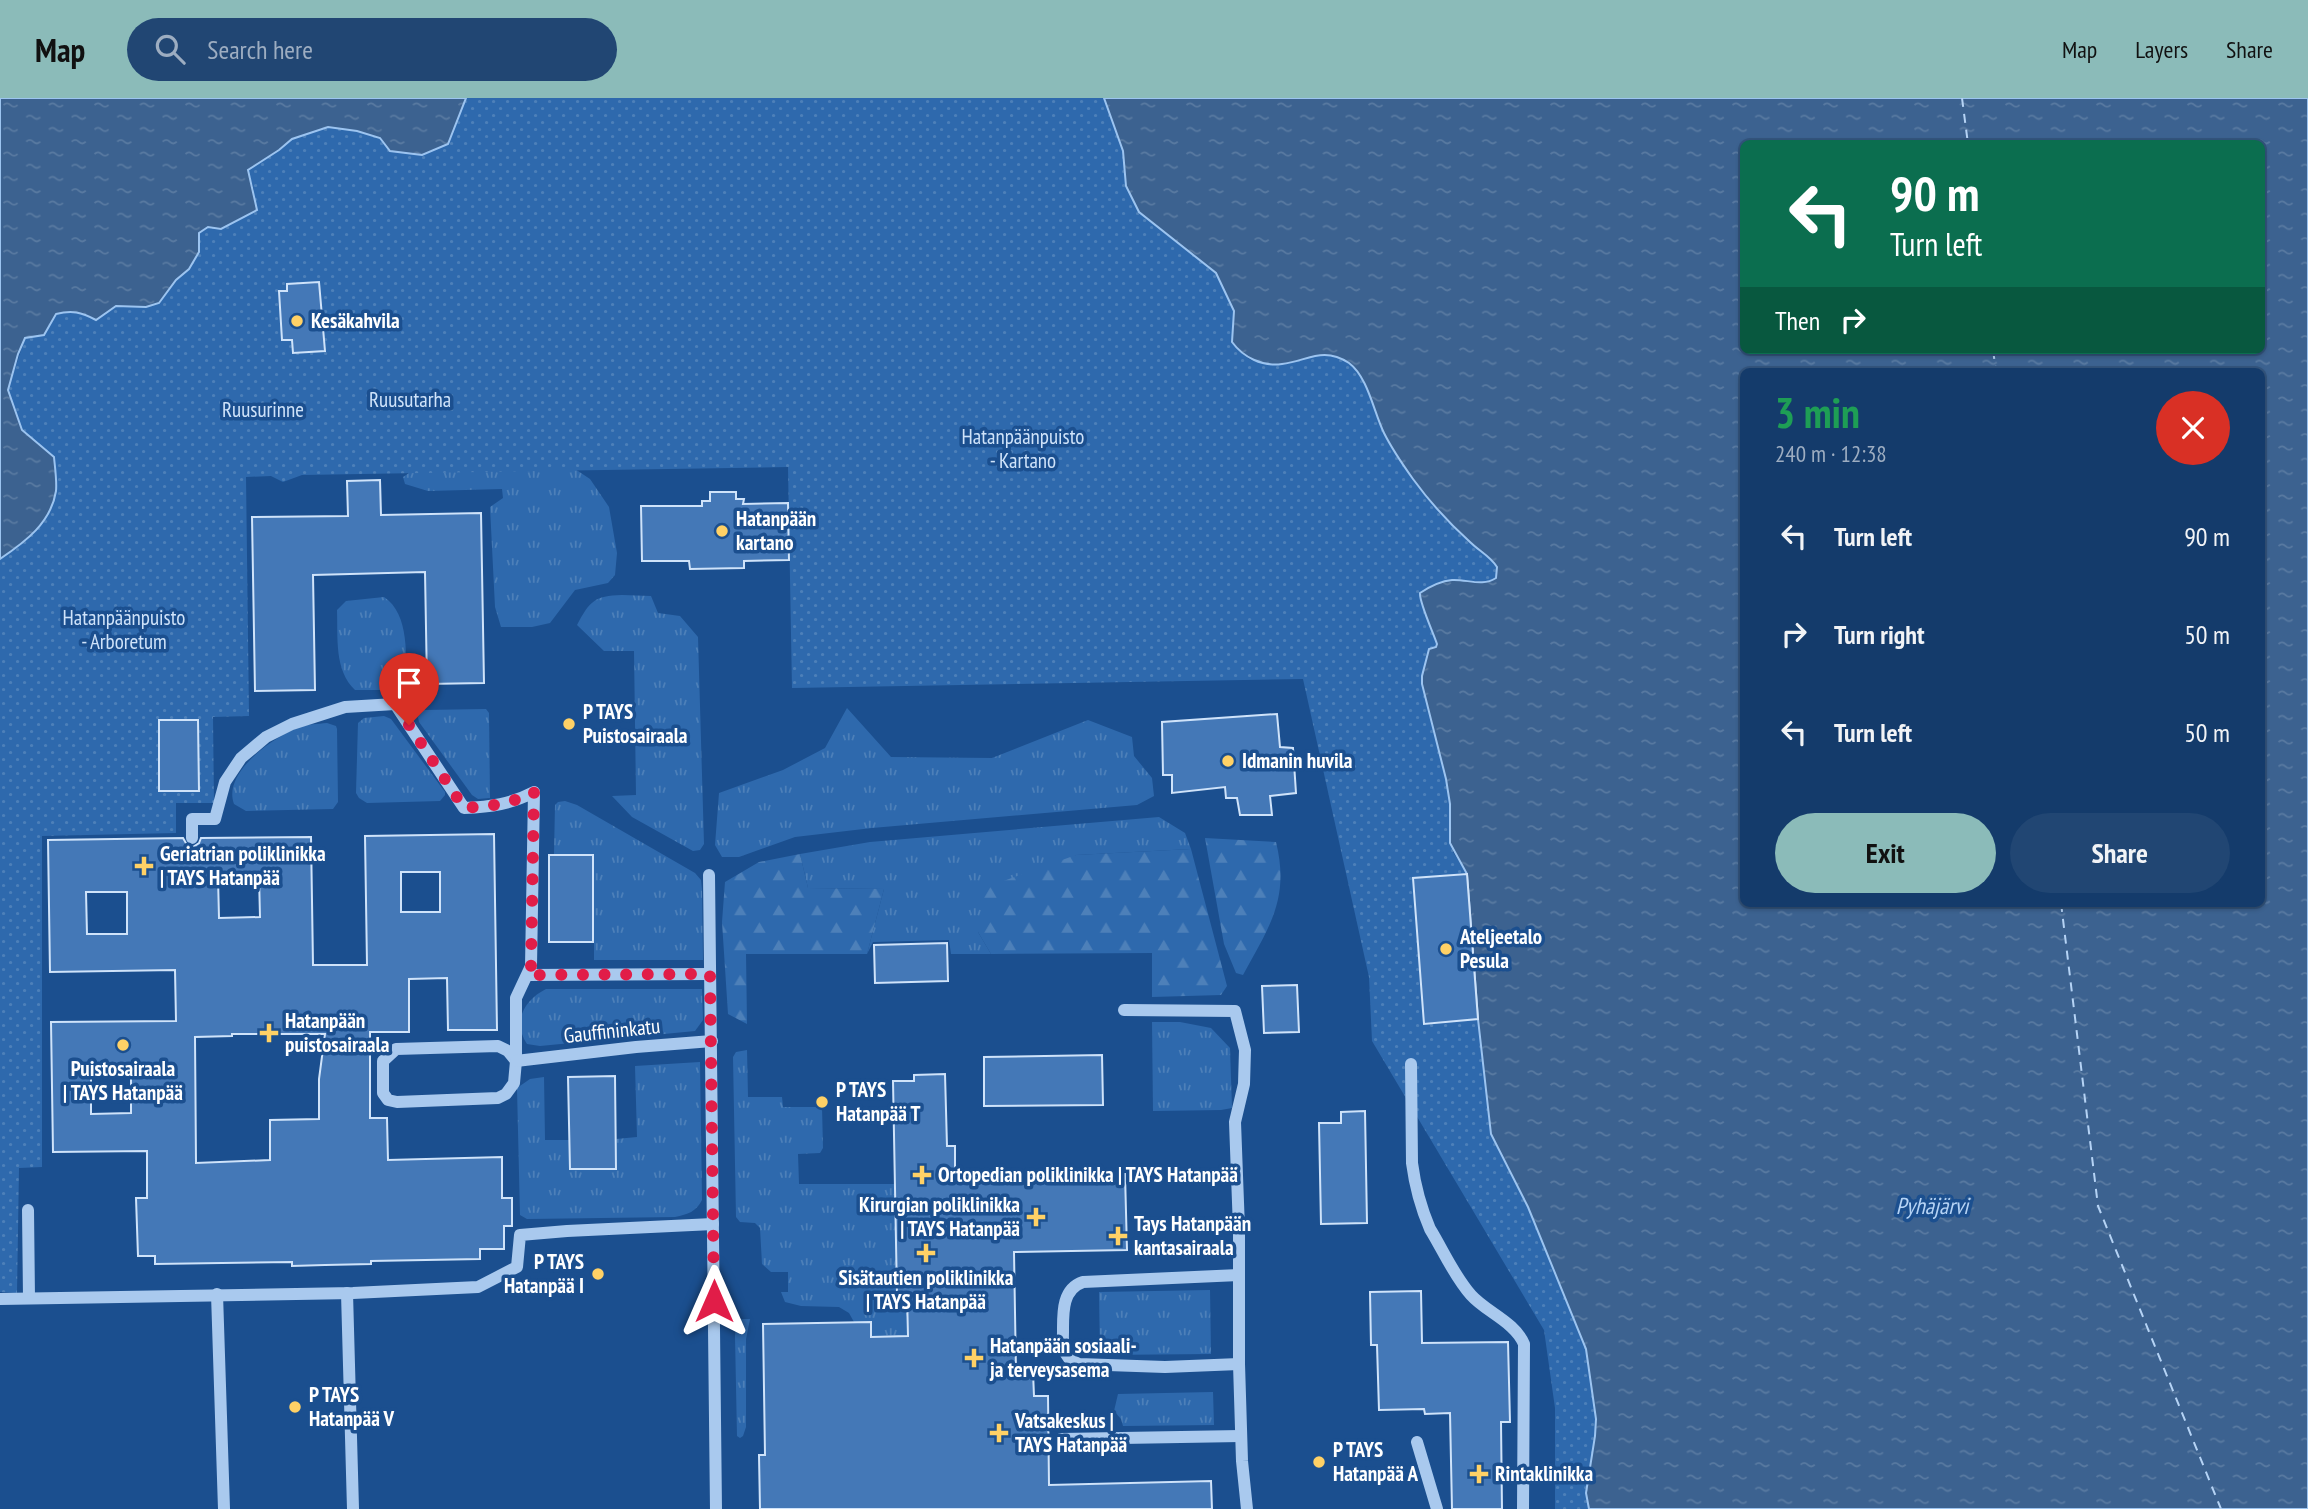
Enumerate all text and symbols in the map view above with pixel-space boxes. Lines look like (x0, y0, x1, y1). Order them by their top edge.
search box (127, 18, 617, 81)
text: Map (35, 28, 85, 71)
icon: search (151, 30, 189, 68)
text: Search here (207, 33, 313, 66)
text: Map (2062, 34, 2097, 65)
text: Layers (2135, 34, 2188, 65)
text: Share (2226, 34, 2273, 65)
text: 90 m (1890, 161, 1979, 225)
icon: left (1775, 168, 1866, 259)
text: Turn left (1890, 223, 1982, 265)
icon: right (1834, 301, 1872, 339)
text: Then (1775, 304, 1820, 337)
place label: Kesäkahvila (311, 307, 400, 334)
marker: Kesäkahvila (289, 313, 305, 329)
text: 3 min (1775, 385, 1860, 440)
park label: Ruusutarha (369, 386, 451, 413)
button: close (2156, 391, 2230, 465)
park label: Ruusurinne (222, 396, 304, 423)
park label: Hatanpäänpuisto - Kartano (962, 423, 1084, 474)
text: 240 m · 12:38 (1775, 439, 1887, 468)
place label: Hatanpään kartano (736, 505, 816, 556)
icon: left (1775, 517, 1813, 555)
text: Turn left (1834, 520, 1912, 553)
text: 90 m (2184, 520, 2230, 553)
marker: Hatanpään kartano (714, 523, 730, 539)
park label: Hatanpäänpuisto - Arboretum (63, 604, 185, 655)
icon: right (1775, 615, 1813, 653)
text: Turn right (1834, 618, 1925, 651)
text: 50 m (2184, 618, 2230, 651)
pin (379, 653, 439, 725)
icon: arrive (390, 664, 428, 702)
place label: P TAYS Puistosairaala (583, 698, 688, 749)
icon: left (1775, 713, 1813, 751)
marker: P TAYS Puistosairaala (561, 716, 577, 732)
text: Turn left (1834, 716, 1912, 749)
text: 50 m (2184, 716, 2230, 749)
place label: Idmanin huvila (1242, 747, 1353, 774)
marker: Idmanin huvila (1220, 753, 1236, 769)
button: Exit (1775, 813, 1996, 893)
button: Share (2010, 813, 2230, 893)
place label: Geriatrian poliklinikka | TAYS Hatanpää (160, 840, 326, 891)
marker: Geriatrian poliklinikka | TAYS Hatanpää (134, 856, 154, 876)
place label: Ateljeetalo Pesula (1459, 923, 1542, 974)
marker: Ateljeetalo Pesula (1438, 941, 1454, 957)
place label: Hatanpään puistosairaala (285, 1007, 390, 1058)
street label: Gauffininkatu (562, 1012, 662, 1049)
marker: Hatanpään puistosairaala (259, 1023, 279, 1043)
marker: Puistosairaala | TAYS Hatanpää (115, 1037, 131, 1053)
place label: Puistosairaala | TAYS Hatanpää (63, 1055, 183, 1106)
place label: P TAYS Hatanpää T (836, 1076, 920, 1127)
marker: P TAYS Hatanpää T (814, 1094, 830, 1110)
place label: Ortopedian poliklinikka | TAYS Hatanpää (938, 1161, 1238, 1188)
marker: Ortopedian poliklinikka | TAYS Hatanpää (912, 1165, 932, 1185)
place label: Kirurgian poliklinikka | TAYS Hatanpää (859, 1191, 1020, 1242)
water label: Pyhäjärvi (1896, 1191, 1971, 1220)
marker: Kirurgian poliklinikka | TAYS Hatanpää (1026, 1207, 1046, 1227)
place label: Tays Hatanpään kantasairaala (1134, 1210, 1251, 1261)
marker: Tays Hatanpään kantasairaala (1108, 1226, 1128, 1246)
marker: Sisätautien poliklinikka | TAYS Hatanpää (916, 1243, 936, 1263)
place label: P TAYS Hatanpää I (504, 1248, 584, 1299)
position arrow (677, 1264, 751, 1338)
place label: Sisätautien poliklinikka | TAYS Hatanpää (839, 1264, 1014, 1315)
marker: P TAYS Hatanpää I (590, 1266, 606, 1282)
place label: Hatanpään sosiaali- ja terveysasema (989, 1332, 1137, 1383)
marker: Hatanpään sosiaali- ja terveysasema (964, 1348, 984, 1368)
place label: P TAYS Hatanpää V (309, 1381, 395, 1432)
marker: P TAYS Hatanpää V (287, 1399, 303, 1415)
place label: Vatsakeskus | TAYS Hatanpää (1014, 1407, 1128, 1458)
marker: Vatsakeskus | TAYS Hatanpää (989, 1423, 1009, 1443)
place label: P TAYS Hatanpää A (1333, 1436, 1418, 1487)
marker: P TAYS Hatanpää A (1311, 1454, 1327, 1470)
place label: Rintaklinikka (1495, 1460, 1593, 1487)
marker: Rintaklinikka (1469, 1464, 1489, 1484)

